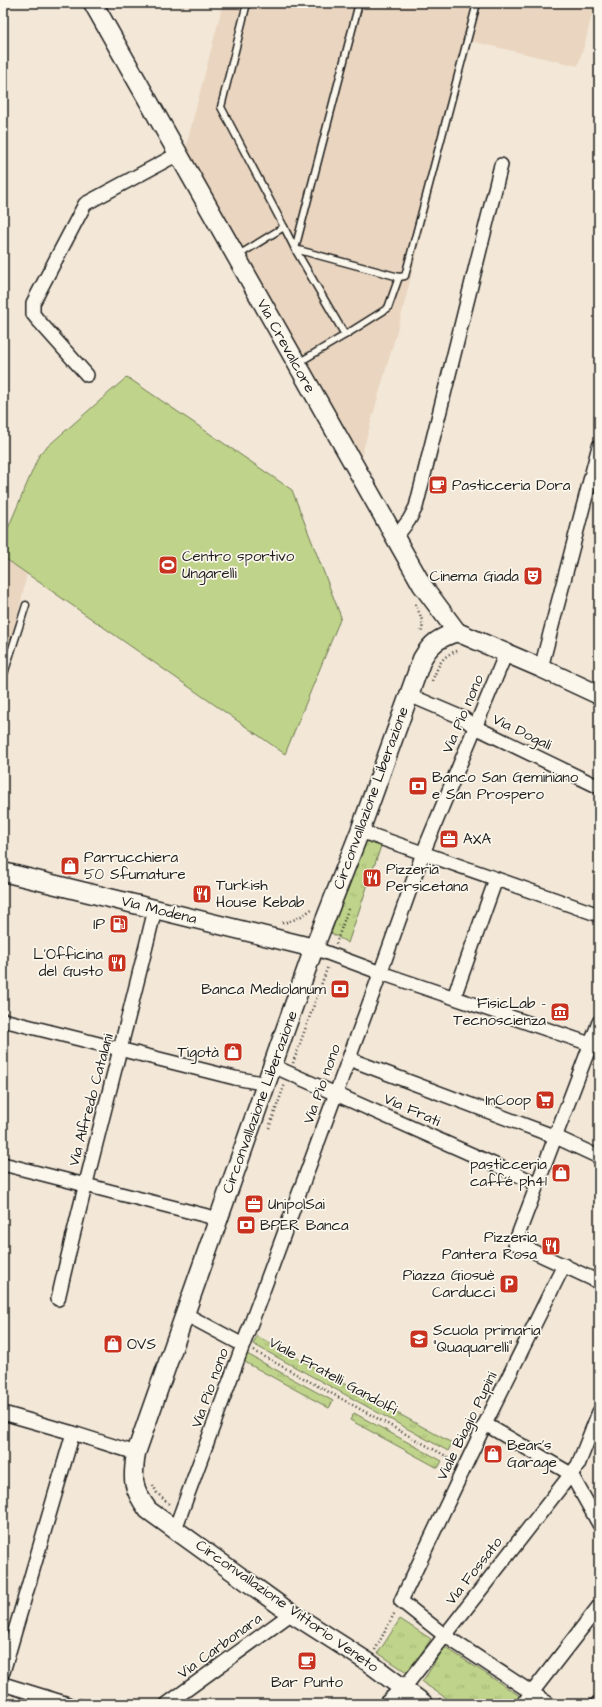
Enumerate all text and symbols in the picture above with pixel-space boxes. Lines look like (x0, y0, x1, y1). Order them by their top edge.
street label: Via Crevalcore (252, 295, 320, 397)
cafe icon: Pasticceria Dora (427, 474, 449, 496)
place label: Pasticceria Dora (452, 475, 571, 496)
place label: Centro sportivo Ungarelli (182, 546, 295, 585)
sports icon: Centro sportivo Ungarelli (157, 554, 179, 576)
theatre icon: Cinema Giada (522, 565, 544, 587)
place label: Cinema Giada (430, 566, 519, 587)
street label: Via Pio nono (437, 671, 489, 757)
street label: Circonvallazione Liberazione (328, 704, 414, 892)
street label: Via Dogali (488, 709, 556, 757)
place label: Banco San Geminiano e San Prospero (432, 767, 579, 805)
bank icon: Banco San Geminiano e San Prospero (407, 775, 429, 797)
office icon: AXA (438, 828, 460, 850)
place label: AXA (463, 829, 492, 850)
place label: Parrucchiera 50 Sfumature (84, 847, 186, 885)
shop icon: Parrucchiera 50 Sfumature (59, 855, 81, 877)
place label: Pizzeria Persicetana (386, 859, 469, 897)
restaurant icon: Pizzeria Persicetana (361, 867, 383, 889)
place label: Turkish House Kebab (216, 875, 305, 913)
restaurant icon: Turkish House Kebab (191, 883, 213, 905)
street label: Via Modena (119, 890, 199, 930)
fuel station icon: IP (108, 913, 130, 935)
place label: IP (93, 914, 105, 935)
place label: L'Officina del Gusto (33, 944, 104, 982)
restaurant icon: L'Officina del Gusto (106, 952, 128, 974)
bank icon: Banca Mediolanum (329, 978, 351, 1000)
place label: Banca Mediolanum (201, 979, 326, 1000)
place label: FisicLab - Tecnoscienza (453, 993, 546, 1031)
museum icon: FisicLab - Tecnoscienza (549, 1001, 571, 1023)
street label: Circonvallazione Liberazione (217, 1008, 303, 1196)
street label: Via Alfredo Catalani (63, 1031, 119, 1169)
shop icon: Tigotà (222, 1041, 244, 1063)
street label: Via Pio nono (298, 1041, 346, 1127)
place label: Tigotà (178, 1042, 219, 1064)
street label: Via Frati (380, 1088, 444, 1132)
supermarket icon: InCoop (534, 1089, 556, 1111)
place label: InCoop (485, 1090, 531, 1111)
place label: pasticceria caffé ph41 (470, 1154, 547, 1192)
shop icon: pasticceria caffé ph41 (550, 1162, 572, 1184)
office icon: UnipolSai (243, 1193, 265, 1215)
place label: UnipolSai (268, 1194, 326, 1215)
bank icon: BPER Banca (235, 1214, 257, 1236)
place label: BPER Banca (260, 1215, 349, 1236)
place label: Pizzeria Pantera Rosa (442, 1227, 537, 1265)
restaurant icon: Pizzeria Pantera Rosa (540, 1235, 562, 1257)
place label: Piazza Giosuè Carducci (403, 1265, 496, 1303)
parking icon: Piazza Giosuè Carducci (498, 1273, 520, 1295)
place label: Scuola primaria "Quaquarelli" (433, 1320, 541, 1358)
school or university icon: Scuola primaria "Quaquarelli" (408, 1328, 430, 1350)
street label: Viale Fratelli Gandolfi (265, 1332, 402, 1421)
shop icon: OVS (102, 1333, 124, 1355)
place label: OVS (127, 1334, 156, 1355)
street label: Via Pio nono (186, 1345, 234, 1431)
street label: Viale Biagio Pupini (432, 1368, 504, 1484)
place label: Bear's Garage (507, 1435, 557, 1474)
shop icon: Bear's Garage (482, 1443, 504, 1465)
street label: Via Fossato (441, 1532, 508, 1610)
street label: Circonvallazione Vittorio Veneto (191, 1535, 383, 1678)
street label: Via Carbonara (173, 1608, 267, 1684)
cafe icon: Bar Punto (296, 1650, 318, 1672)
place label: Bar Punto (271, 1672, 343, 1693)

